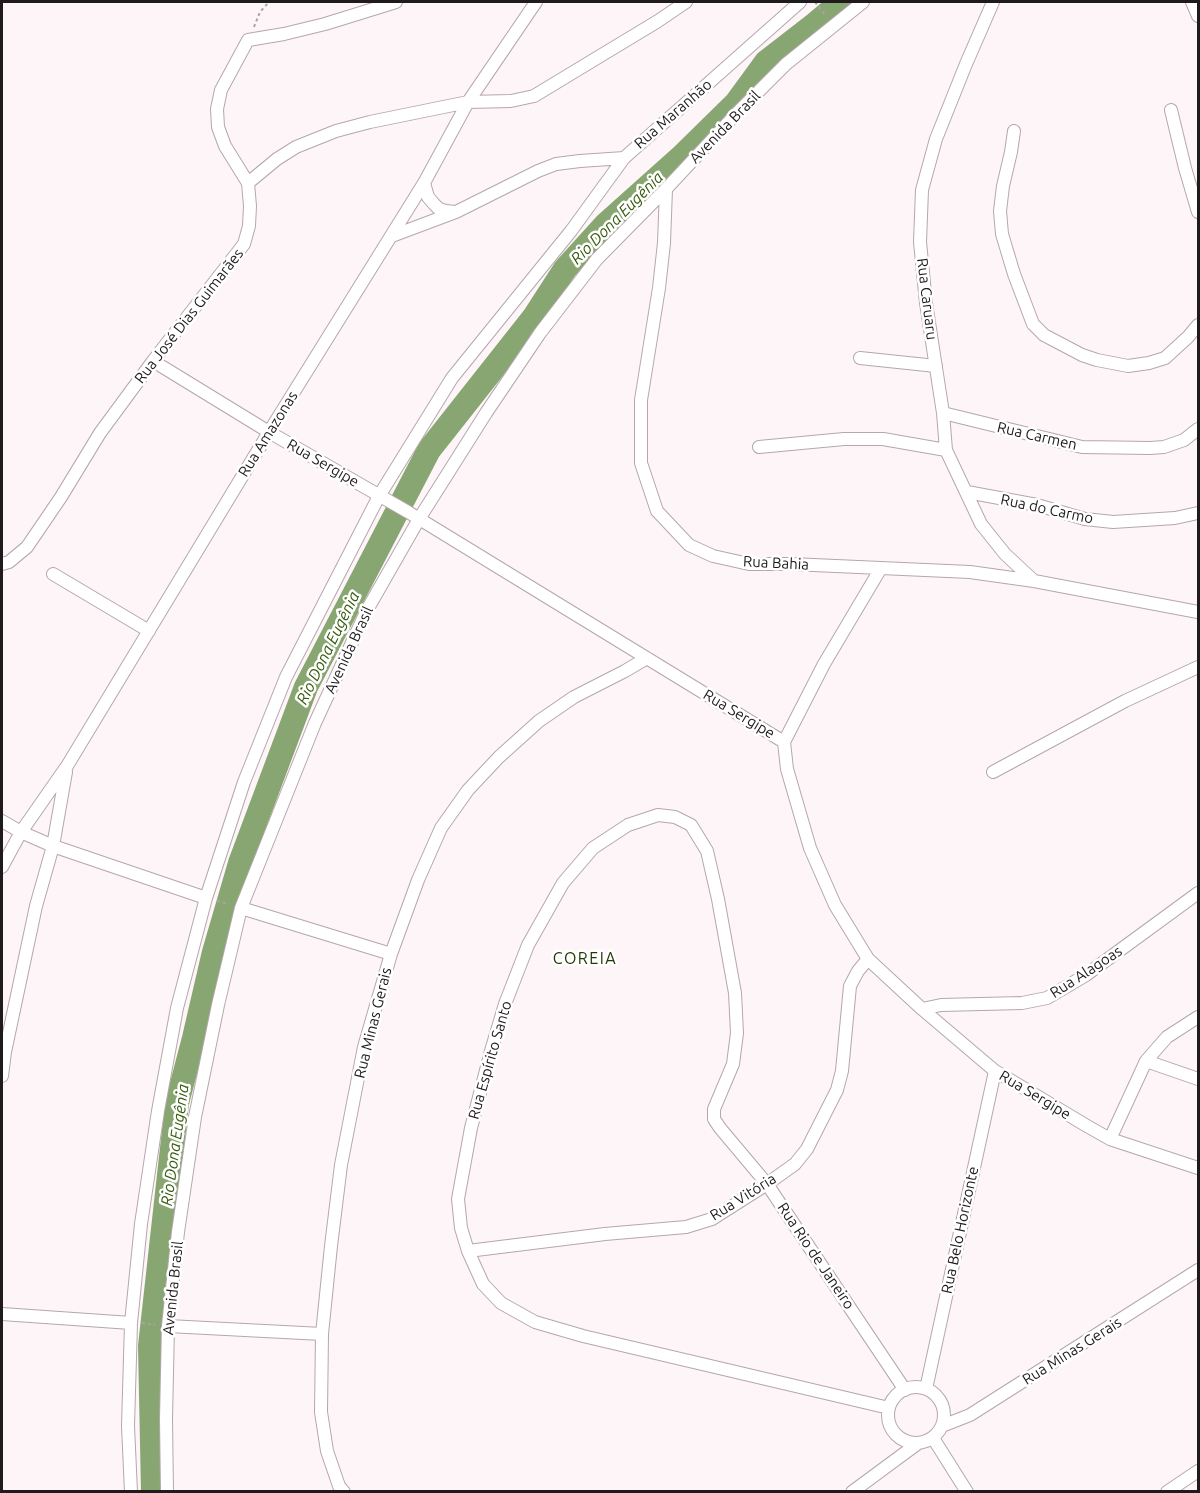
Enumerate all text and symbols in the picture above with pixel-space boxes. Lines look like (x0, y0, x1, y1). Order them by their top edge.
street label: Rua Maranhão (631, 75, 715, 153)
street label: Avenida Brasil (686, 87, 764, 167)
water label: Rio Dona Eugênia (567, 168, 667, 268)
street label: Rua José Dias Guimarães (131, 245, 247, 387)
street label: Rua Caruaru (913, 257, 941, 341)
street label: Rua Amazonas (234, 388, 302, 480)
street label: Rua Carmen (995, 418, 1079, 454)
street label: Rua Sergipe (284, 435, 362, 491)
street label: Rua do Carmo (999, 490, 1095, 528)
street label: Rua Bahia (742, 552, 810, 574)
water label: Rio Dona Eugênia (292, 589, 364, 707)
street label: Avenida Brasil (321, 603, 377, 697)
street label: Rua Sergipe (700, 686, 778, 742)
street label: Rua Alagoas (1047, 942, 1125, 1002)
district label: COREIA (553, 949, 617, 969)
street label: Rua Minas Gerais (351, 966, 395, 1080)
street label: Rua Espírito Santo (464, 999, 516, 1121)
street label: Rua Sergipe (996, 1067, 1074, 1123)
water label: Rio Dona Eugênia (157, 1083, 193, 1207)
street label: Rua Belo Horizonte (938, 1165, 982, 1295)
street label: Rua Vitória (707, 1170, 779, 1224)
street label: Rua Rio de Janeiro (774, 1199, 858, 1313)
street label: Avenida Brasil (159, 1240, 187, 1336)
street label: Rua Minas Gerais (1019, 1313, 1125, 1389)

